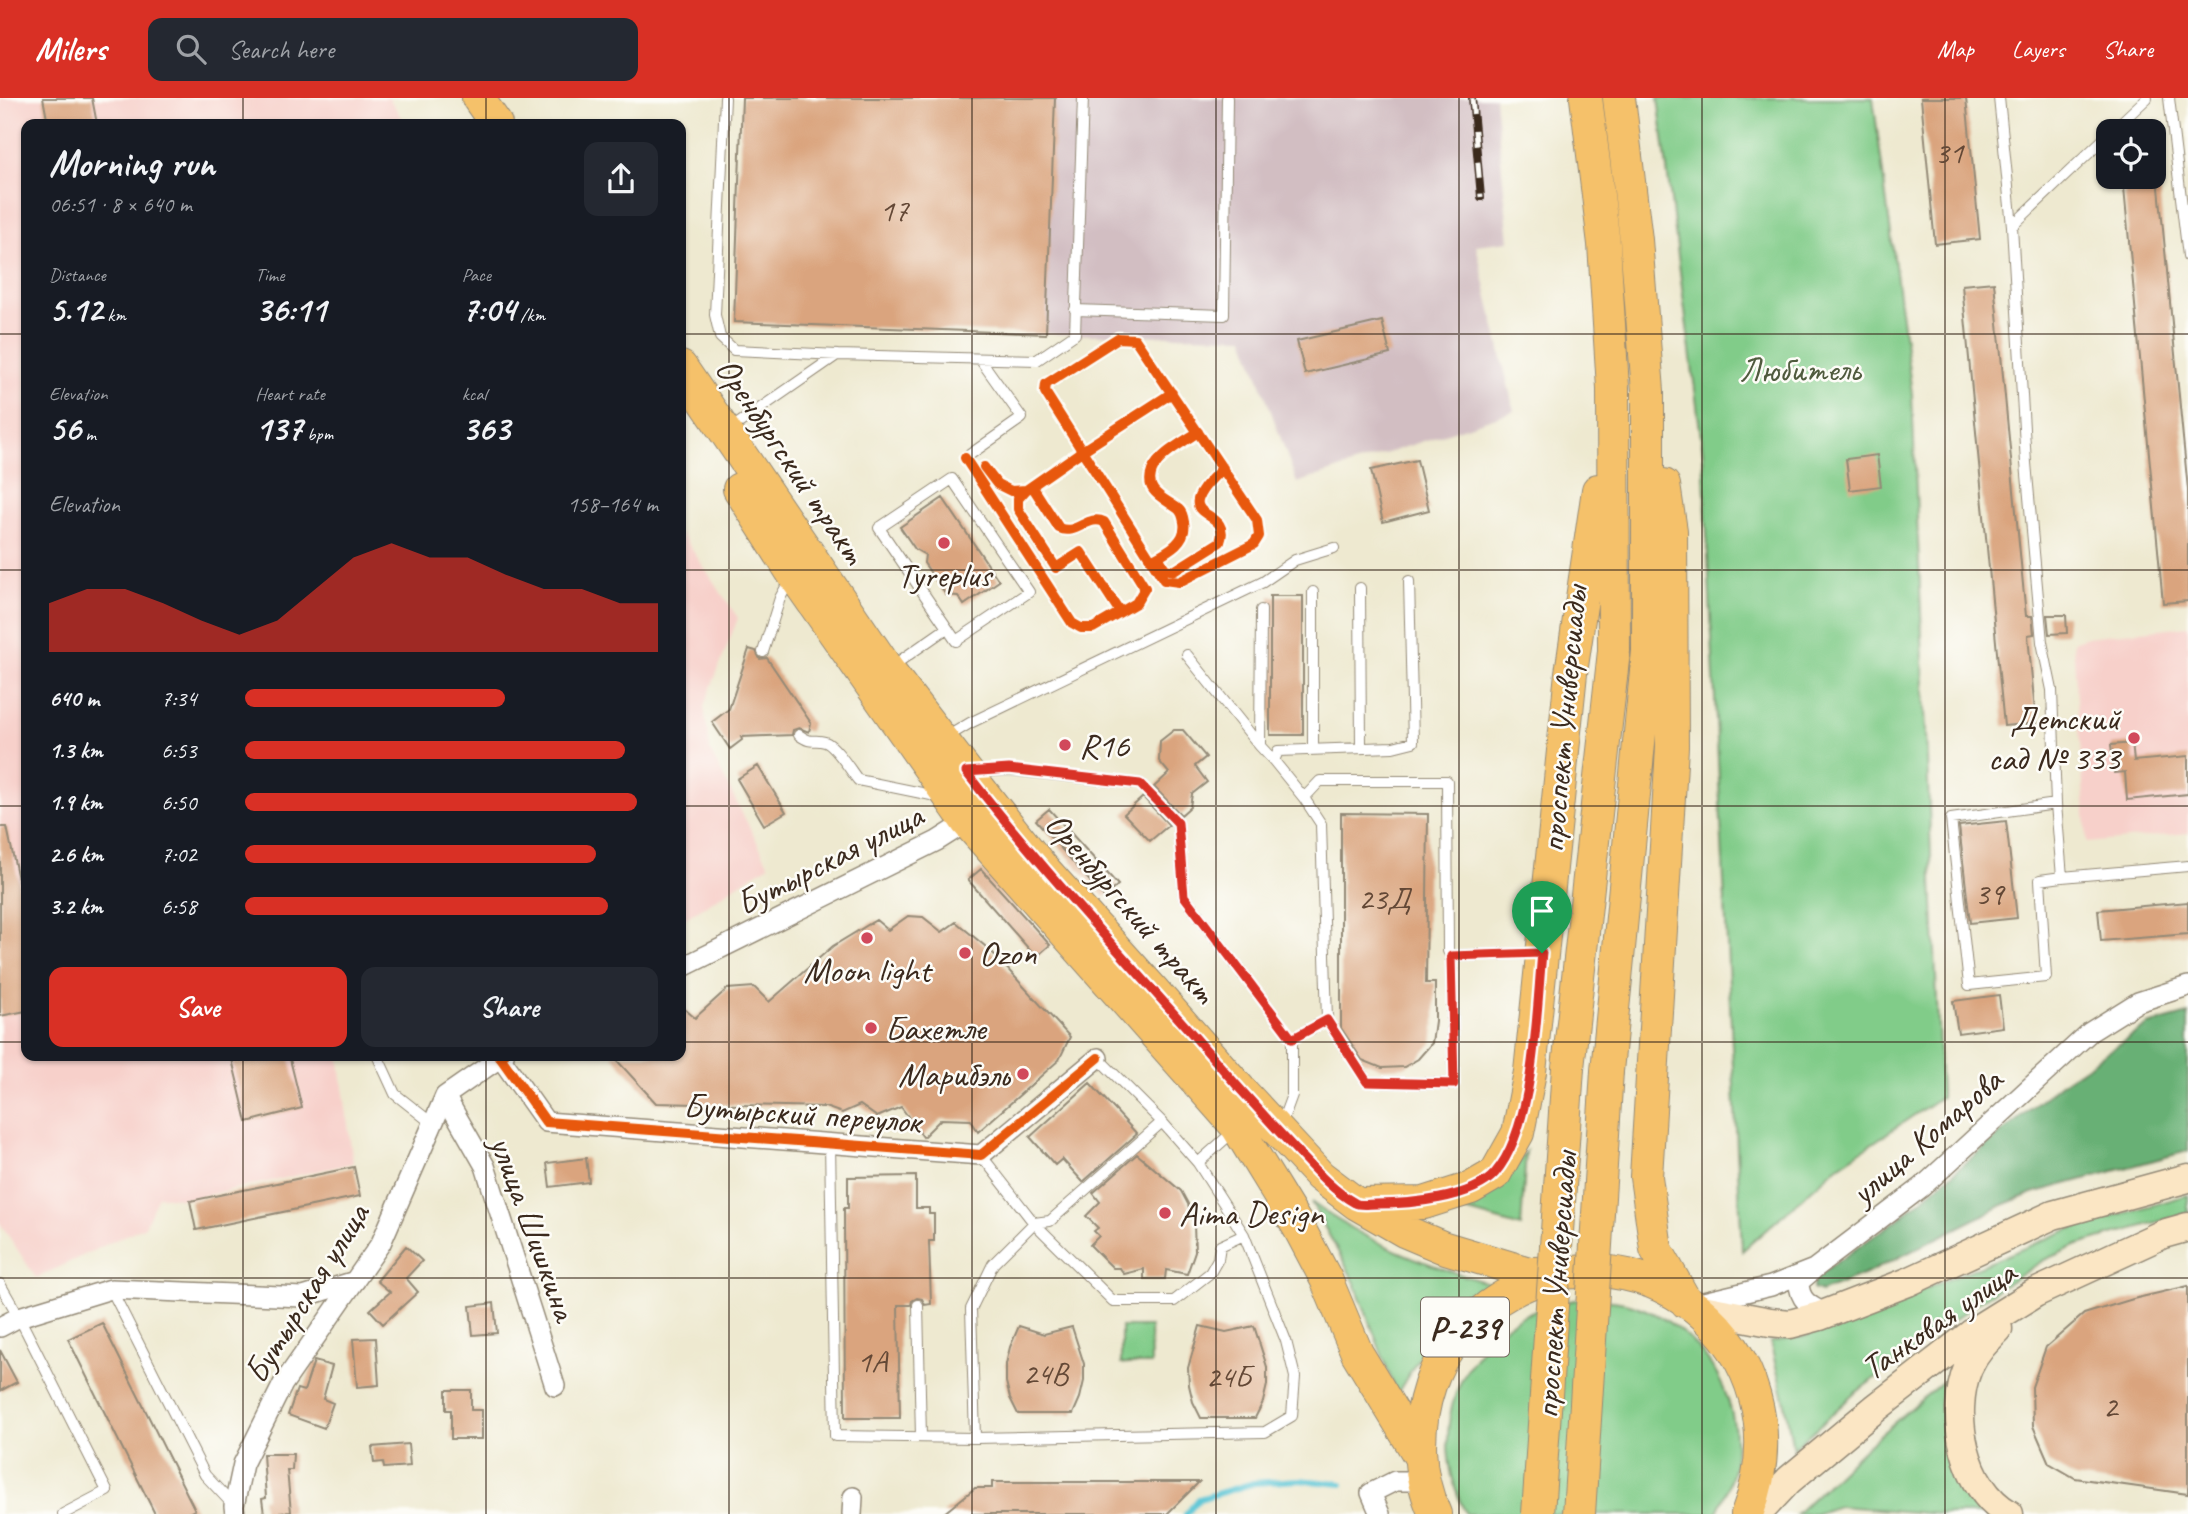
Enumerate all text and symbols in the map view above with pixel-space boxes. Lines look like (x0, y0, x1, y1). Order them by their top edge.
search box (148, 18, 638, 81)
text: Milers (35, 28, 106, 70)
icon: search (172, 30, 210, 68)
text: Search here (228, 33, 334, 66)
text: Map (1937, 34, 1974, 64)
text: Layers (2012, 34, 2065, 64)
text: Share (2103, 34, 2153, 64)
map controls (2096, 119, 2166, 189)
button: locate (2096, 119, 2166, 189)
house number: 31 (1935, 132, 1965, 173)
text: Morning run (49, 140, 215, 187)
button: share (584, 142, 658, 216)
text: 06:51 · 8 × 640 m (49, 190, 192, 219)
house number: 17 (880, 190, 910, 231)
text: Distance (49, 263, 106, 287)
text: Time (255, 263, 284, 287)
text: Pace (462, 263, 491, 287)
text: 5.12 (49, 287, 103, 332)
text: 36:11 (255, 287, 326, 332)
text: 7:04 (462, 287, 516, 332)
text: km (103, 303, 126, 327)
text: /km (516, 303, 545, 327)
park label: Любитель (1739, 347, 1862, 392)
street label: Оренбургский тракт (705, 349, 877, 574)
text: Elevation (49, 382, 107, 406)
text: Heart rate (255, 382, 325, 406)
text: kcal (462, 382, 487, 406)
text: 56 (49, 406, 81, 451)
text: 137 (255, 406, 302, 451)
text: 363 (462, 406, 510, 451)
text: m (81, 422, 96, 446)
text: bpm (302, 422, 333, 446)
text: Elevation (49, 490, 120, 519)
text: 158–164 m (567, 490, 658, 519)
marker: Tyreplus (936, 535, 952, 551)
place label: Tyreplus (897, 553, 994, 598)
street label: проспект Универсиады (1529, 581, 1598, 854)
text: 640 m (49, 684, 99, 713)
text: 7:34 (161, 684, 197, 713)
place label: Детский сад № 333 (1988, 696, 2122, 781)
place label: R16 (1079, 723, 1131, 768)
marker: Детский сад № 333 (2126, 730, 2142, 746)
text: 1.3 km (49, 736, 103, 765)
text: 6:53 (161, 736, 197, 765)
marker: R16 (1057, 737, 1073, 753)
text: 1.9 km (49, 788, 102, 817)
text: 6:50 (161, 788, 197, 817)
street label: Бутырская улица (728, 792, 932, 926)
street label: Оренбургский тракт (1035, 802, 1227, 1014)
text: 2.6 km (49, 840, 103, 869)
text: 7:02 (161, 840, 197, 869)
house number: 39 (1975, 873, 2006, 914)
house number: 23Д (1358, 878, 1413, 919)
pin (1512, 881, 1572, 953)
text: 3.2 km (49, 892, 103, 921)
text: 6:58 (161, 892, 197, 921)
icon: arrive (1523, 892, 1561, 930)
marker: Moon light (859, 930, 875, 946)
place label: Ozon (979, 931, 1037, 976)
marker: Ozon (957, 945, 973, 961)
place label: Moon light (804, 948, 934, 993)
button: Save (49, 967, 347, 1047)
button: Share (361, 967, 658, 1047)
place label: Бахетле (885, 1006, 988, 1051)
marker: Бахетле (863, 1020, 879, 1036)
place label: Марибэль (898, 1052, 1012, 1097)
street label: улица Комарова (1839, 1056, 2014, 1216)
marker: Марибэль (1015, 1066, 1031, 1082)
street label: Бутырский переулок (682, 1083, 925, 1144)
street label: улица Шишкина (479, 1128, 589, 1329)
street label: проспект Универсиады (1524, 1148, 1587, 1420)
place label: Aima Design (1179, 1191, 1325, 1236)
street label: Бутырская улица (233, 1193, 381, 1392)
marker: Aima Design (1157, 1205, 1173, 1221)
street label: Танковая улица (1852, 1249, 2027, 1390)
road number: Р-239 (1421, 1298, 1509, 1357)
house number: 1А (857, 1341, 889, 1382)
house number: 24В (1022, 1353, 1070, 1394)
house number: 24Б (1205, 1356, 1255, 1397)
house number: 2 (2103, 1386, 2120, 1427)

